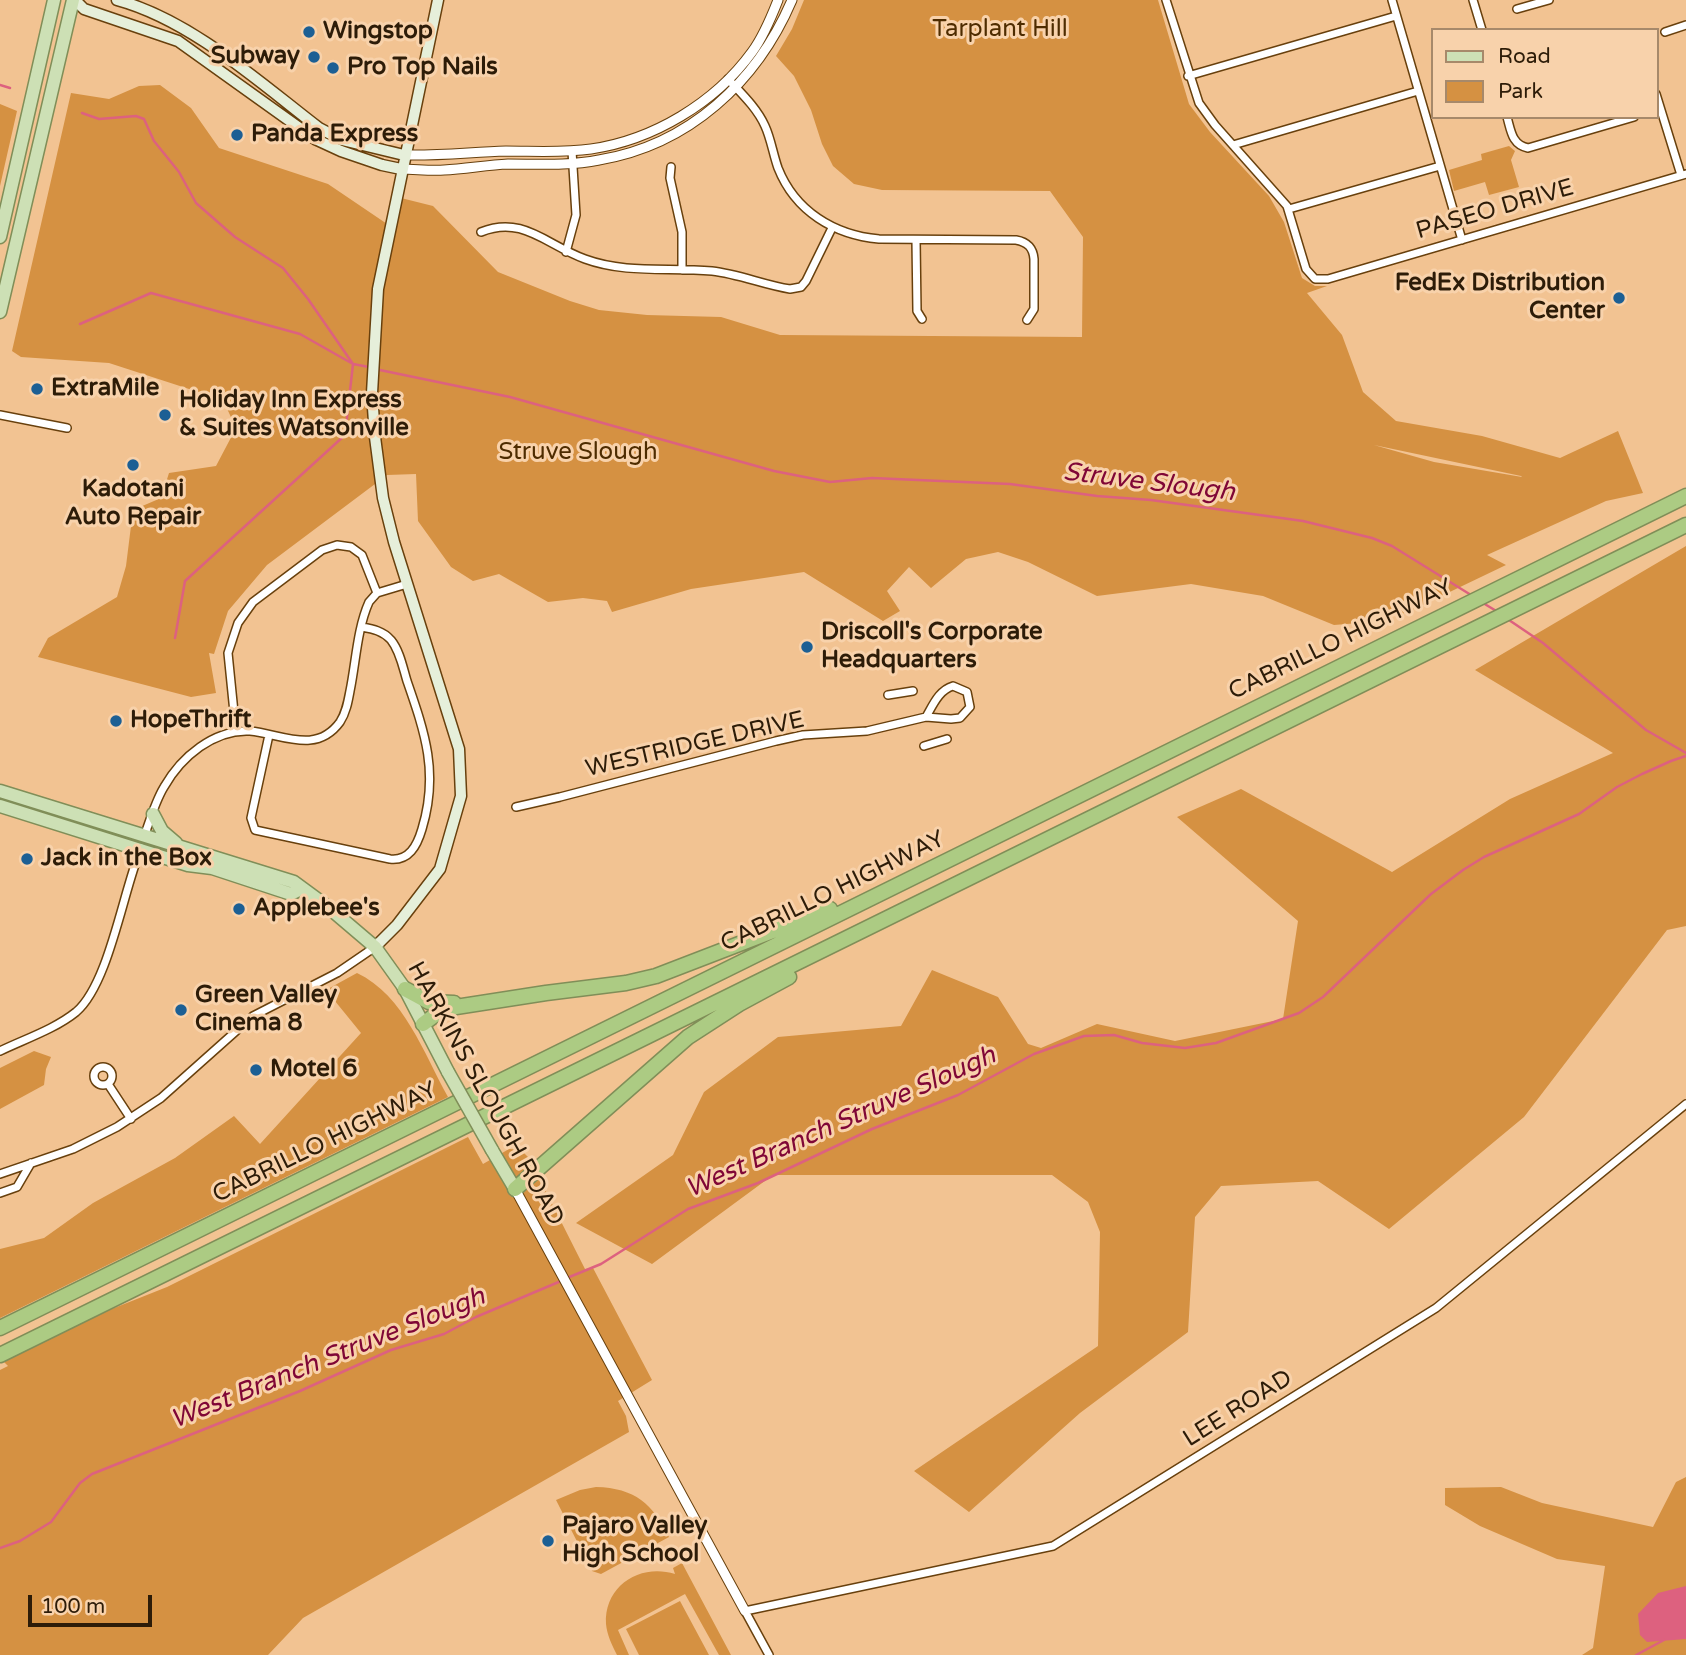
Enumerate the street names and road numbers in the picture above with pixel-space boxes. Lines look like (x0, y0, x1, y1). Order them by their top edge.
street label: PASEO DRIVE (1413, 174, 1577, 246)
street label: CABRILLO HIGHWAY (1224, 573, 1458, 707)
street label: WESTRIDGE DRIVE (583, 706, 807, 784)
street label: CABRILLO HIGHWAY (716, 825, 950, 959)
street label: HARKINS SLOUGH ROAD (400, 957, 570, 1231)
street label: CABRILLO HIGHWAY (208, 1076, 442, 1210)
street label: LEE ROAD (1178, 1364, 1298, 1454)

